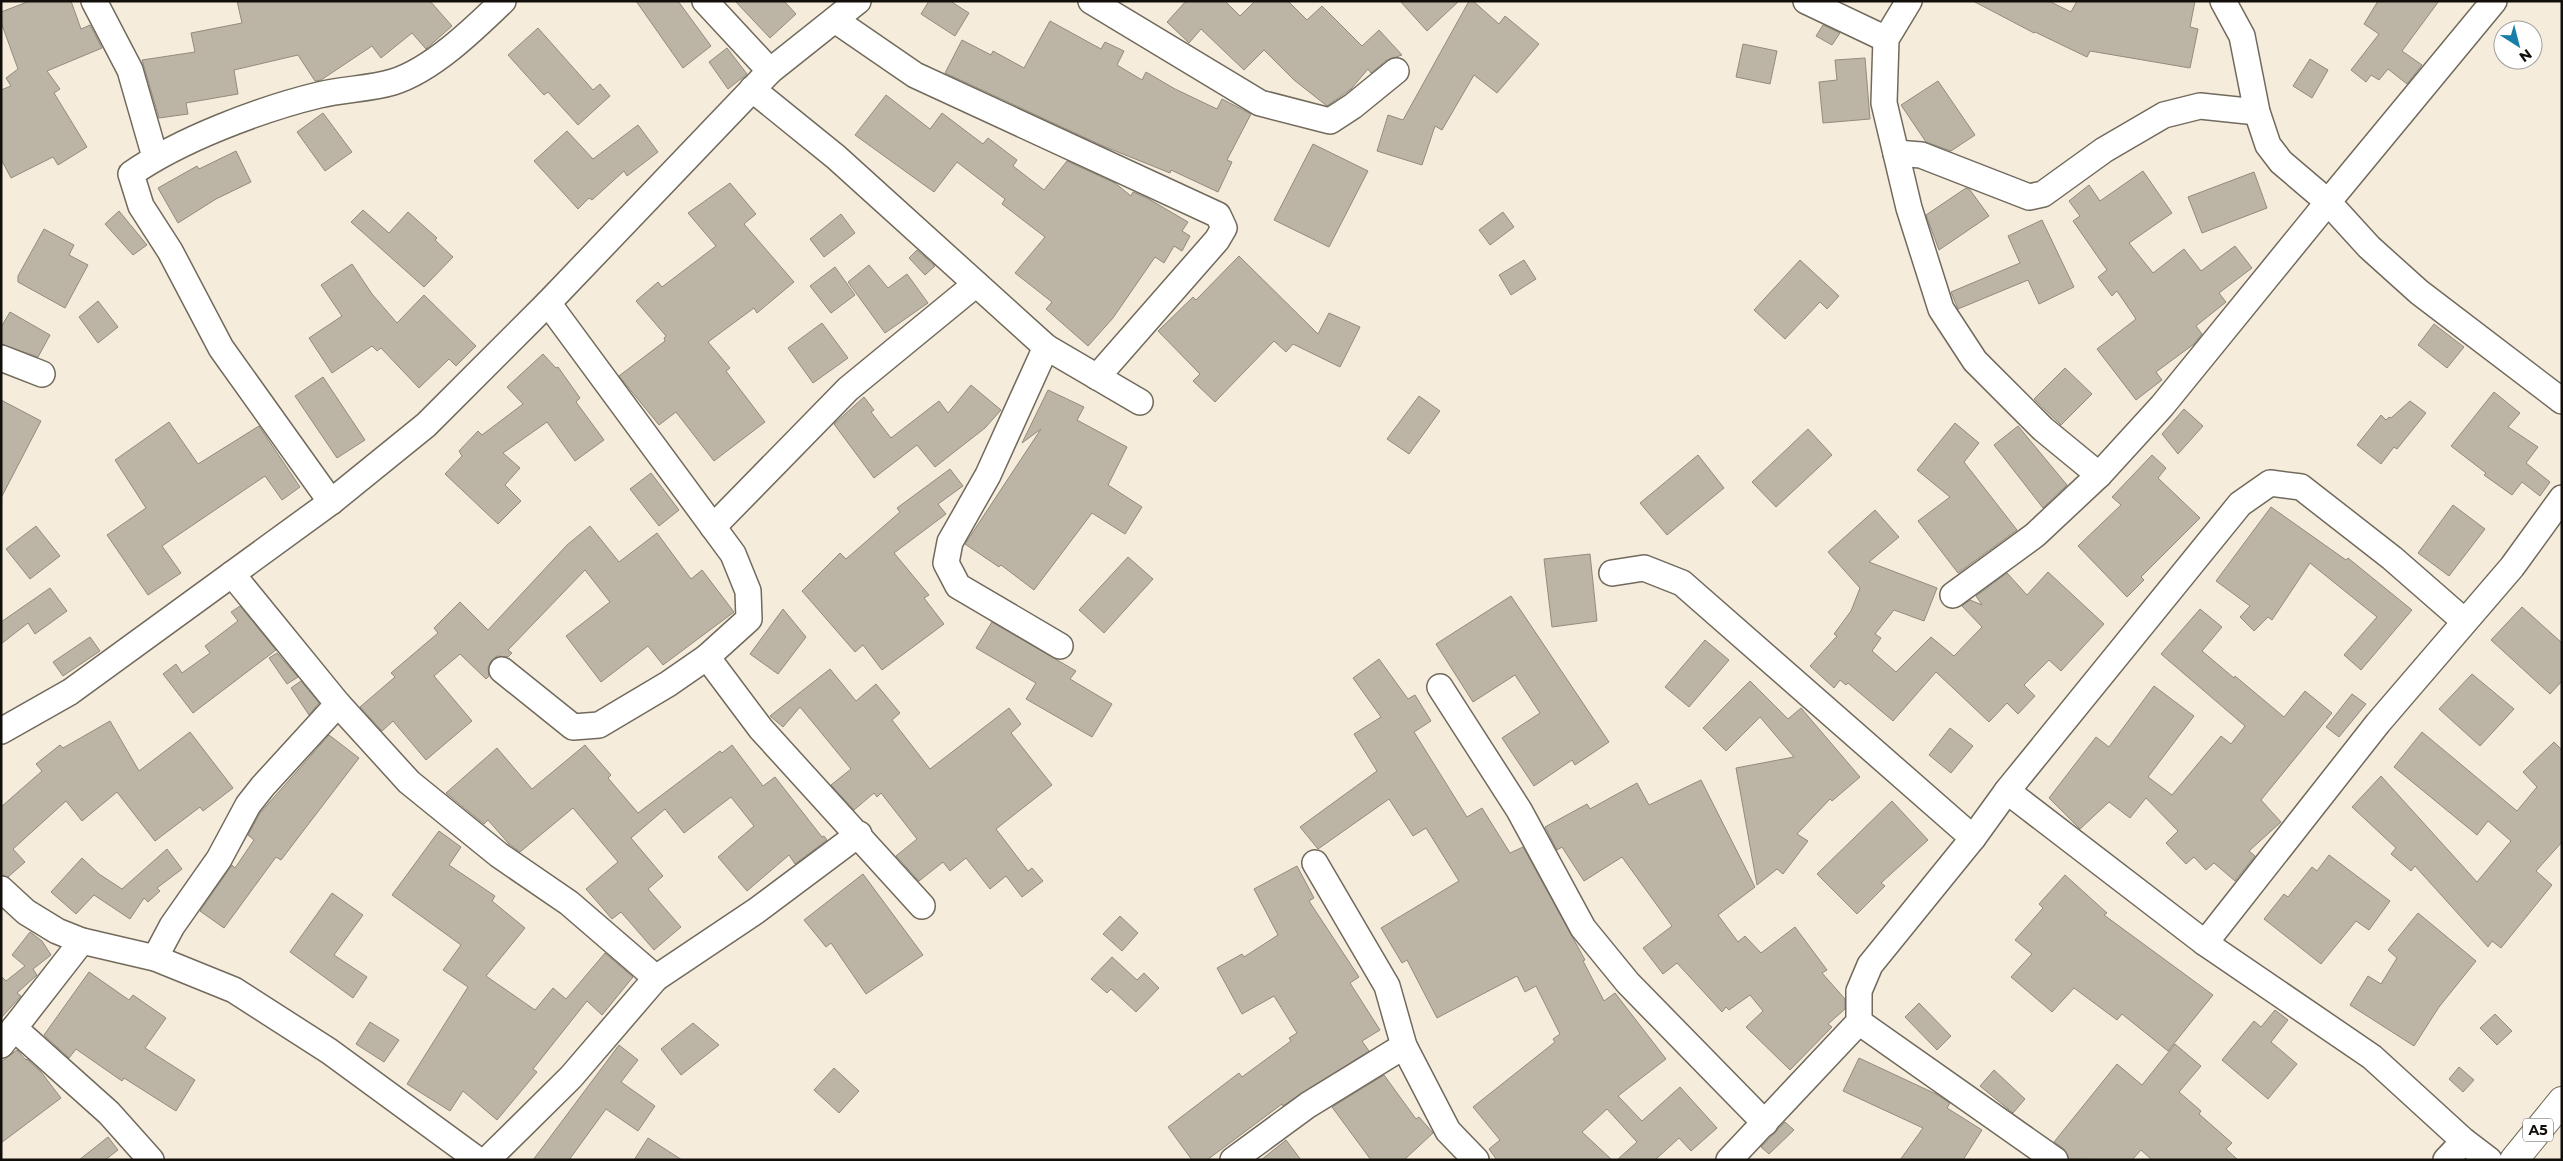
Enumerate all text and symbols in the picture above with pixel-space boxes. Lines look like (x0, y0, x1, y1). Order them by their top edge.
north arrow (2493, 20, 2543, 70)
text: N (2516, 45, 2536, 66)
road number: A5 (2523, 1118, 2553, 1142)

